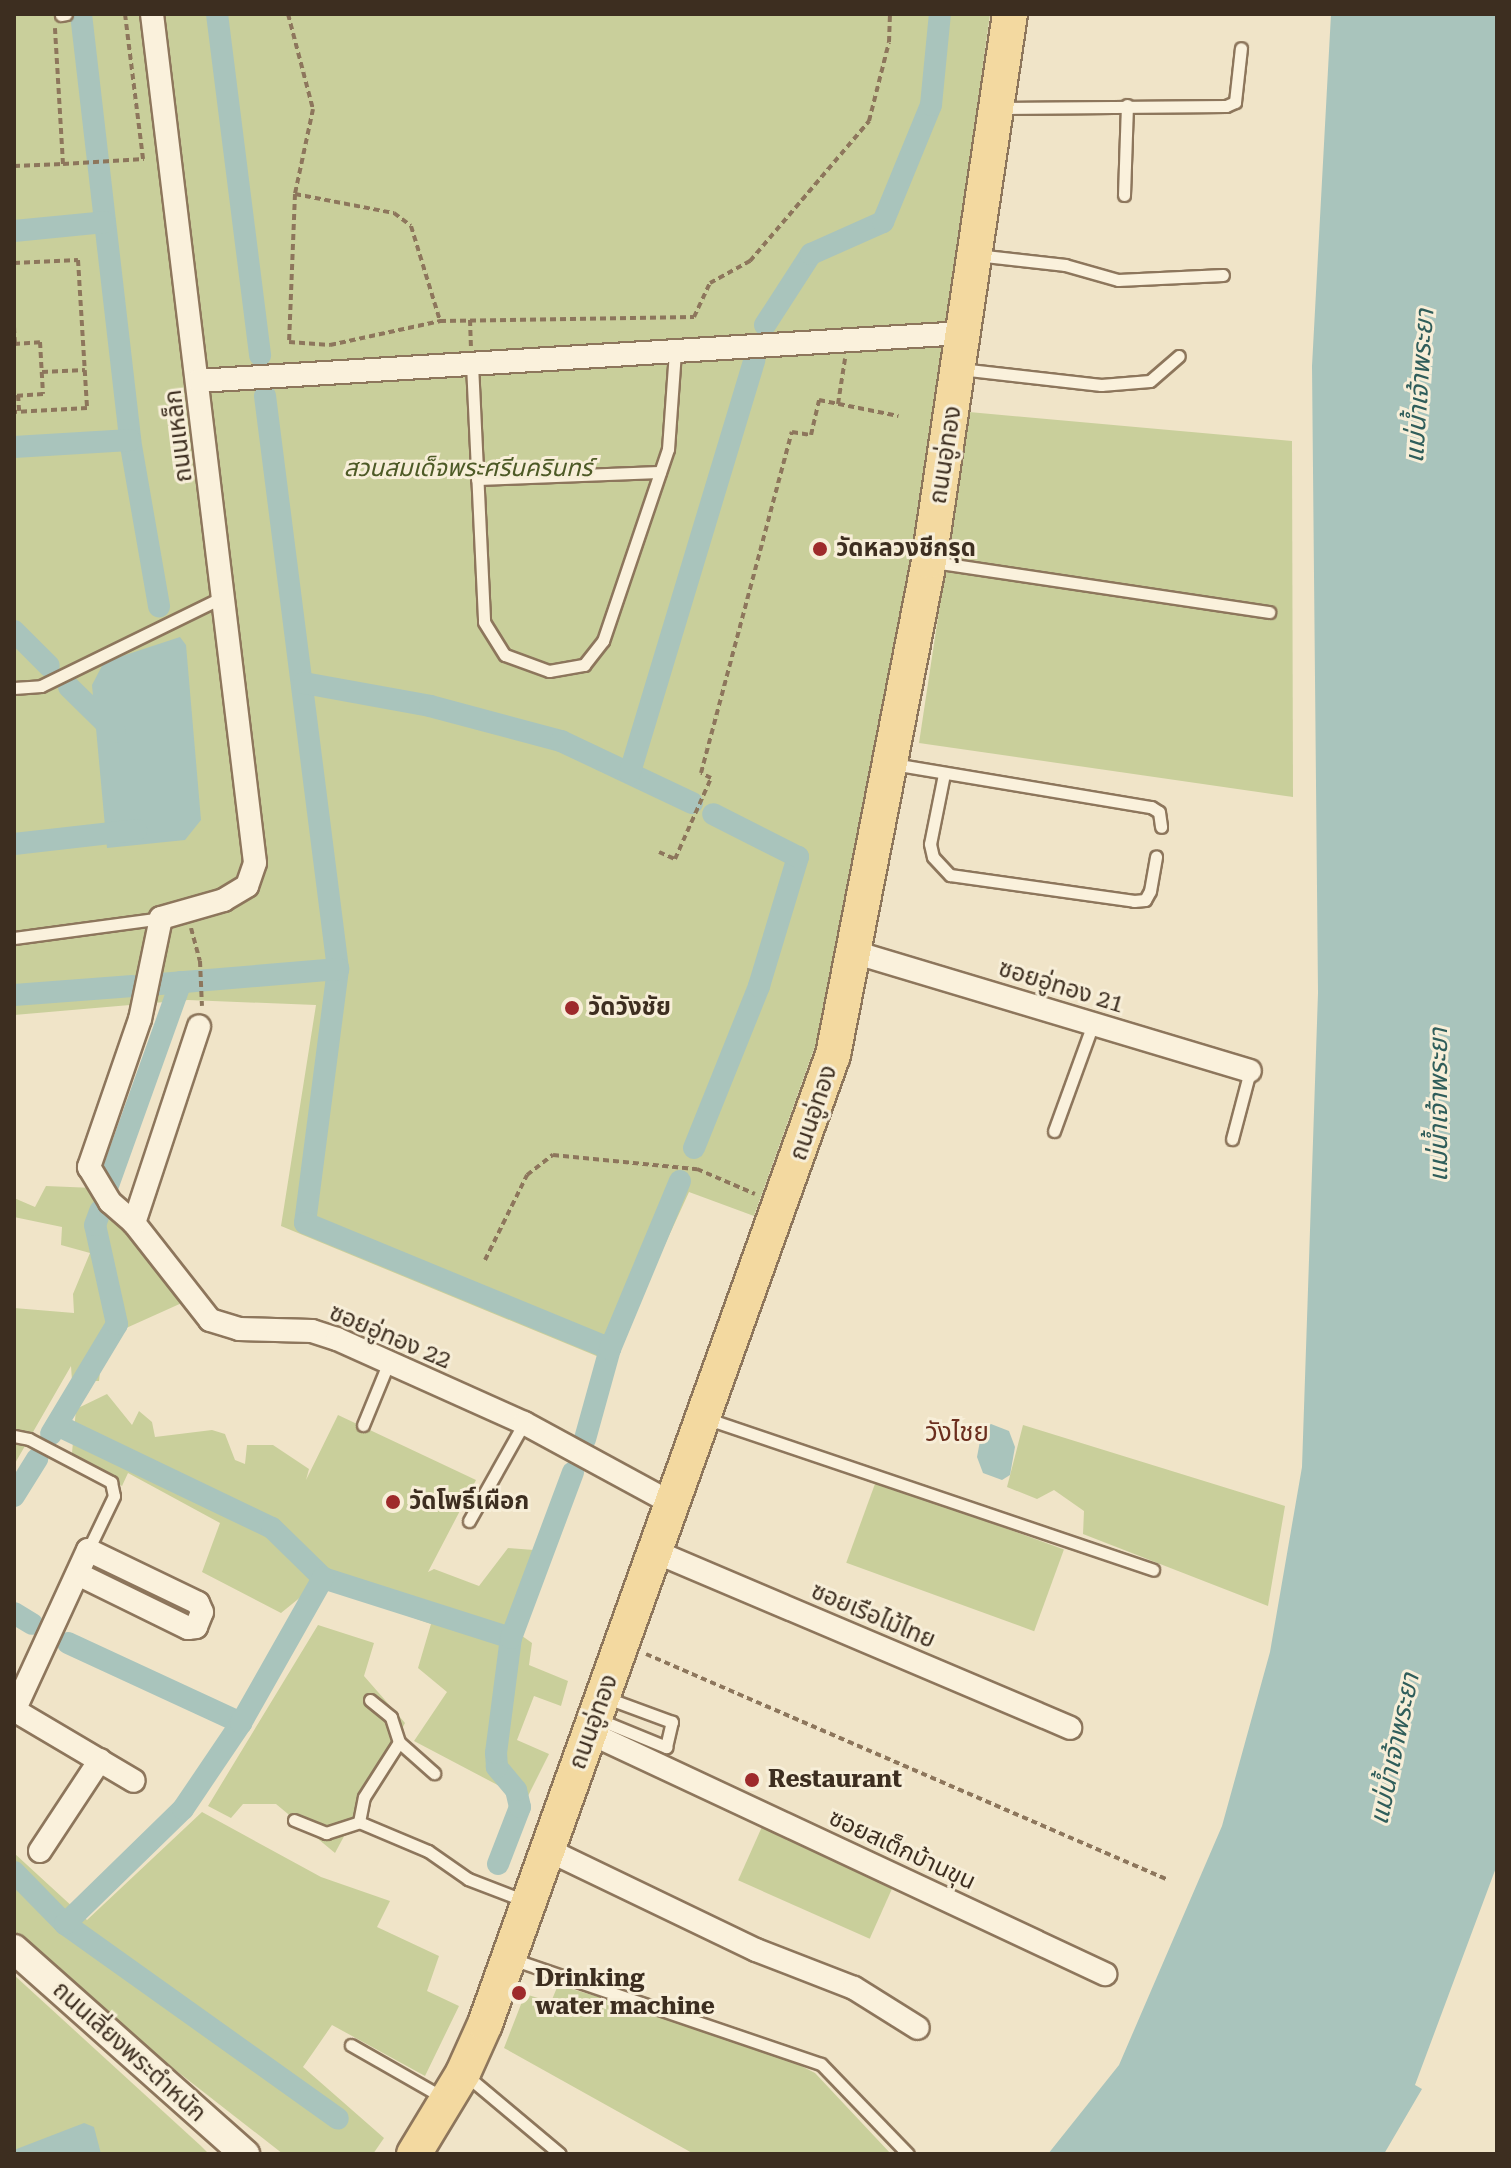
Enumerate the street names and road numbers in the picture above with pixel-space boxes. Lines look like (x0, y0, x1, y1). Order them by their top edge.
street label: ถนนเหล็ก (159, 388, 199, 484)
street label: ถนนอู่ทอง (924, 404, 968, 506)
street label: ซอยอู่ทอง 21 (995, 954, 1127, 1020)
street label: ถนนอู่ทอง (784, 1062, 844, 1164)
street label: ซอยอู่ทอง 22 (325, 1298, 455, 1376)
street label: ซอยเรือไม้ไทย (807, 1577, 939, 1655)
street label: ถนนอู่ทอง (564, 1671, 624, 1773)
street label: ซอยสเต็กบ้านขุน (824, 1803, 980, 1897)
street label: ถนนเลี่ยงพระตำหนัก (46, 1976, 212, 2128)

